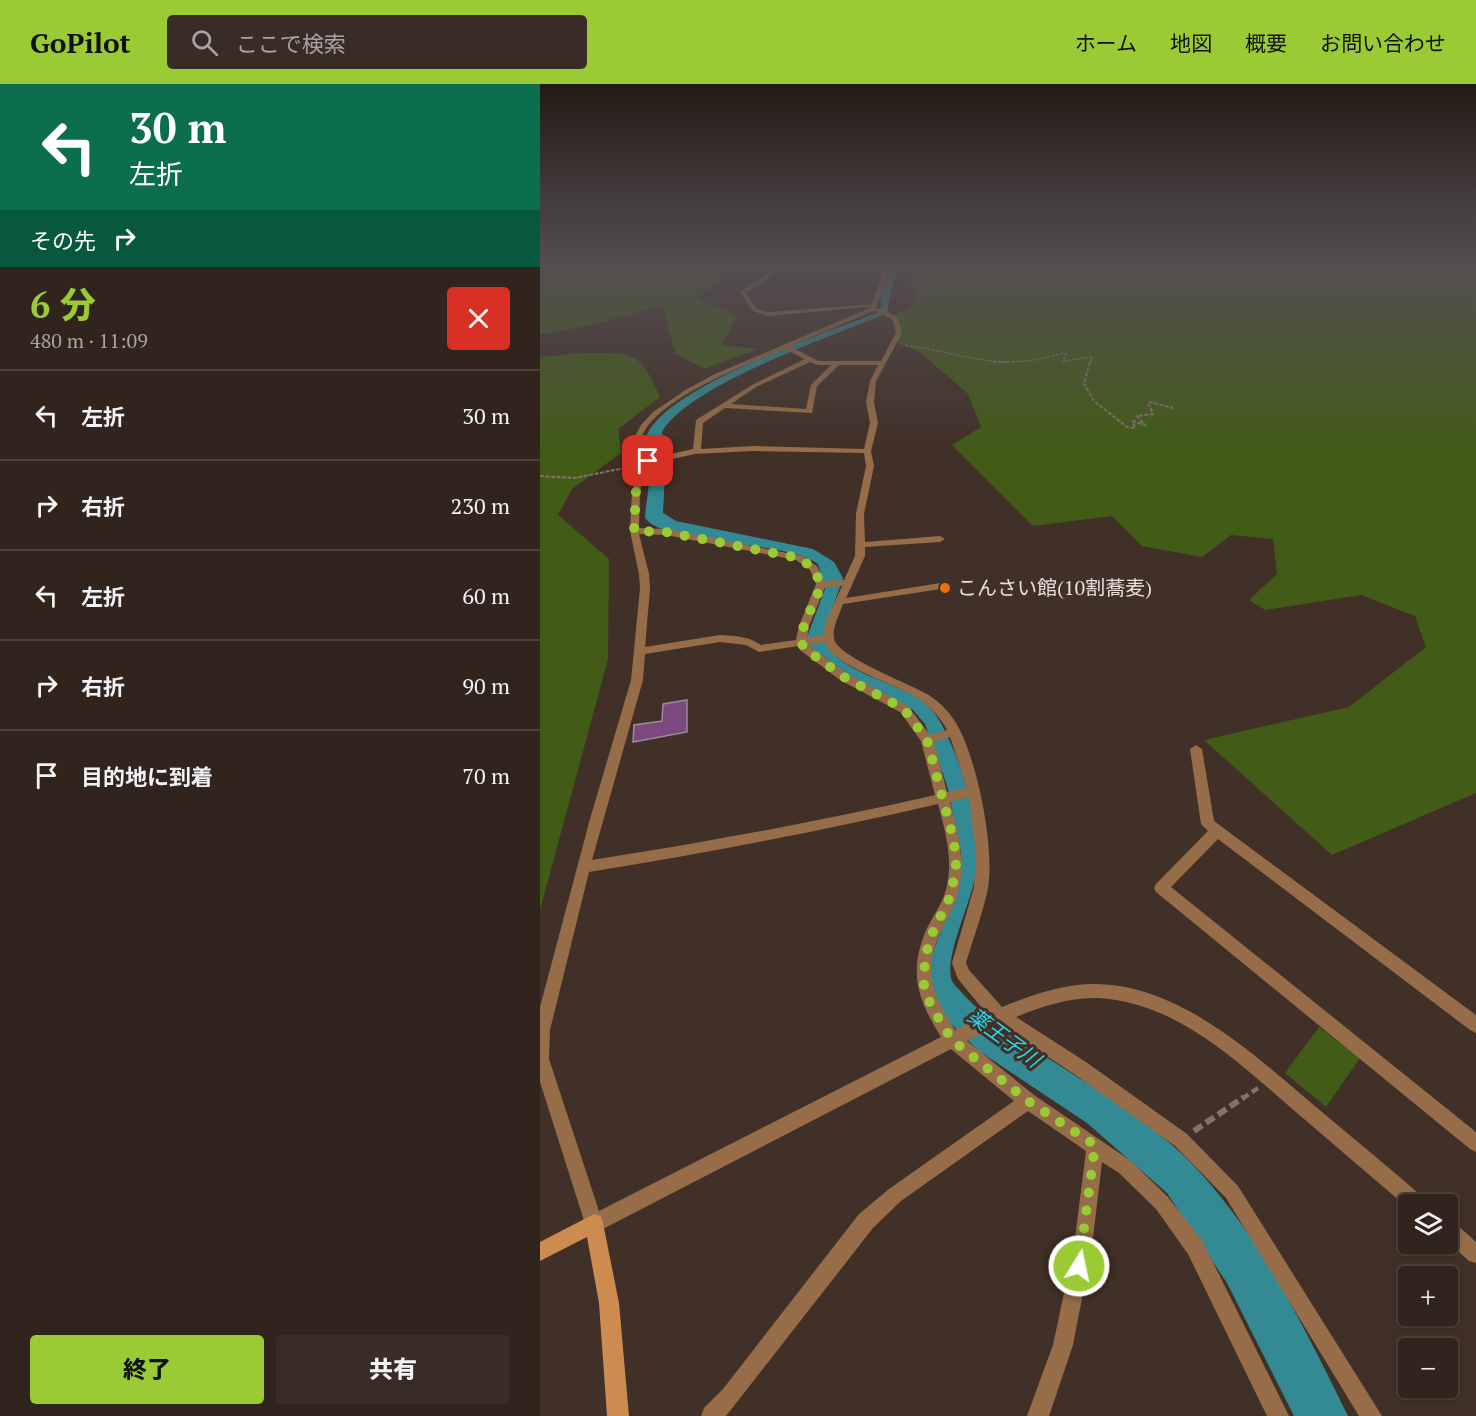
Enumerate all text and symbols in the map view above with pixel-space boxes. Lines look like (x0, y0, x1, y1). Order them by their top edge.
search box (167, 15, 587, 69)
text: GoPilot (30, 24, 131, 61)
icon: search (188, 26, 221, 59)
text: ここで検索 (236, 29, 346, 58)
text: ホーム (1075, 29, 1137, 57)
text: 地図 (1170, 29, 1212, 57)
text: 概要 (1245, 29, 1287, 57)
text: お問い合わせ (1320, 29, 1446, 57)
text: 30 m (129, 99, 227, 155)
icon: left (30, 108, 108, 186)
text: 左折 (129, 156, 183, 192)
icon: right (108, 222, 141, 255)
text: その先 (30, 226, 96, 255)
text: 6 分 (30, 281, 96, 328)
button: close (447, 287, 510, 350)
text: 480 m · 11:09 (30, 327, 148, 354)
icon: left (30, 399, 63, 432)
text: 30 m (462, 401, 510, 430)
text: 左折 (81, 402, 125, 431)
pin (622, 435, 673, 486)
icon: arrive (631, 444, 664, 477)
icon: right (30, 489, 63, 522)
text: 230 m (450, 491, 510, 520)
text: 右折 (81, 492, 125, 521)
place label: こんさい館(10割蕎麦) (957, 574, 1152, 601)
icon: left (30, 579, 63, 612)
text: 60 m (462, 581, 510, 610)
marker: こんさい館(10割蕎麦) (938, 581, 952, 595)
text: 左折 (81, 582, 125, 611)
icon: right (30, 669, 63, 702)
text: 90 m (462, 671, 510, 700)
text: 右折 (81, 672, 125, 701)
icon: arrive (30, 759, 63, 792)
text: 70 m (462, 761, 510, 790)
text: 目的地に到着 (81, 762, 213, 791)
water label: 薬王子川 (962, 1001, 1048, 1074)
map controls (1398, 1194, 1458, 1398)
button: layers (1398, 1194, 1458, 1254)
position arrow (1047, 1234, 1111, 1298)
button: + (1398, 1266, 1458, 1326)
button: 終了 (30, 1335, 264, 1404)
button: 共有 (276, 1335, 510, 1404)
button: − (1398, 1338, 1458, 1398)

